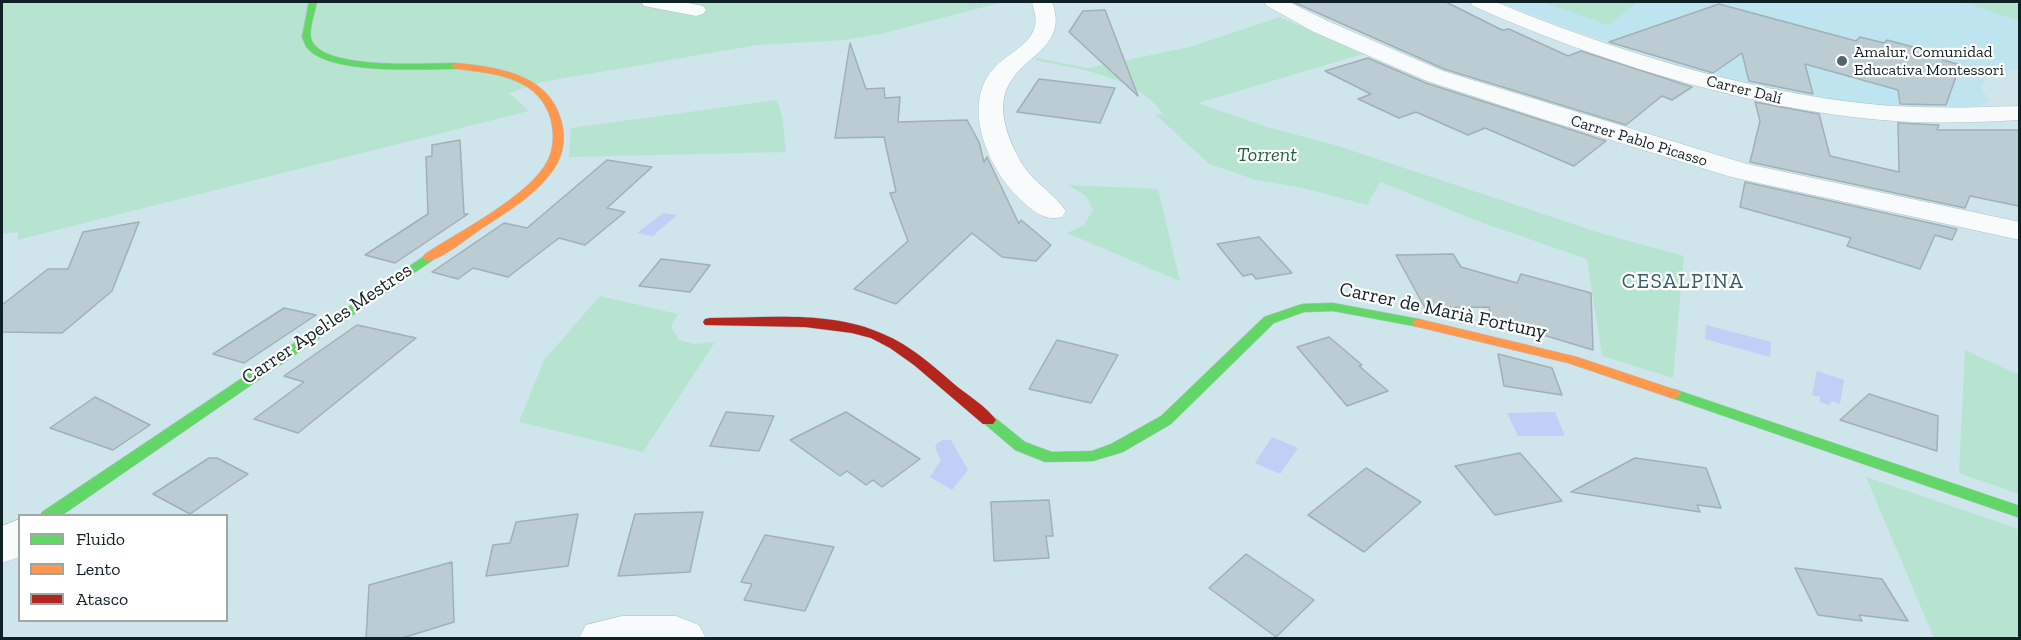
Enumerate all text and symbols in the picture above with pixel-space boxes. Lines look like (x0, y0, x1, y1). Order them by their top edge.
place label: Amalur, Comunidad Educativa Montessori (1854, 42, 2004, 80)
marker: Amalur, Comunidad Educativa Montessori (1835, 54, 1849, 68)
street label: Carrer Dalí (1704, 71, 1784, 109)
street label: Carrer Pablo Picasso (1568, 111, 1710, 171)
park label: Torrent (1237, 143, 1297, 167)
street label: Carrer Apel·les Mestres (237, 258, 417, 390)
district label: CESALPINA (1622, 269, 1744, 295)
street label: Carrer de Marià Fortuny (1337, 277, 1549, 345)
legend (18, 514, 228, 622)
text: Fluido (76, 528, 125, 550)
text: Lento (76, 558, 121, 580)
text: Atasco (76, 588, 128, 610)

